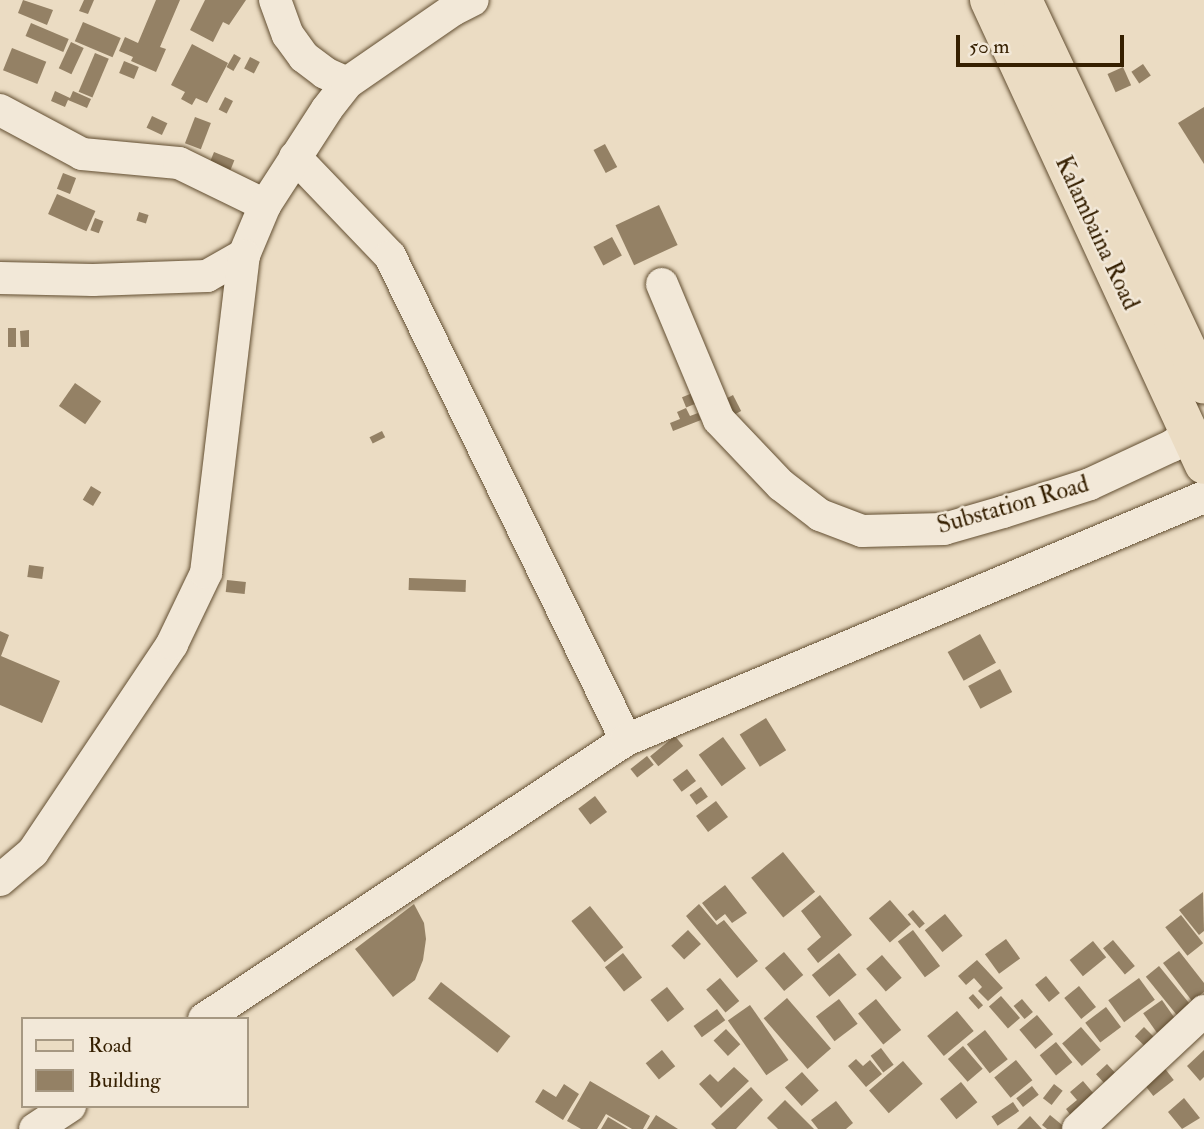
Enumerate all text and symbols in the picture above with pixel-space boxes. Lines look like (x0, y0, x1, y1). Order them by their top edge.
scale bar (959, 21, 1127, 65)
text: 50 m (969, 33, 1010, 60)
street label: Kalambaina Road (1049, 151, 1145, 315)
street label: Substation Road (934, 470, 1092, 540)
legend (21, 1017, 248, 1108)
text: Road (88, 1032, 132, 1059)
text: Building (88, 1067, 161, 1094)

